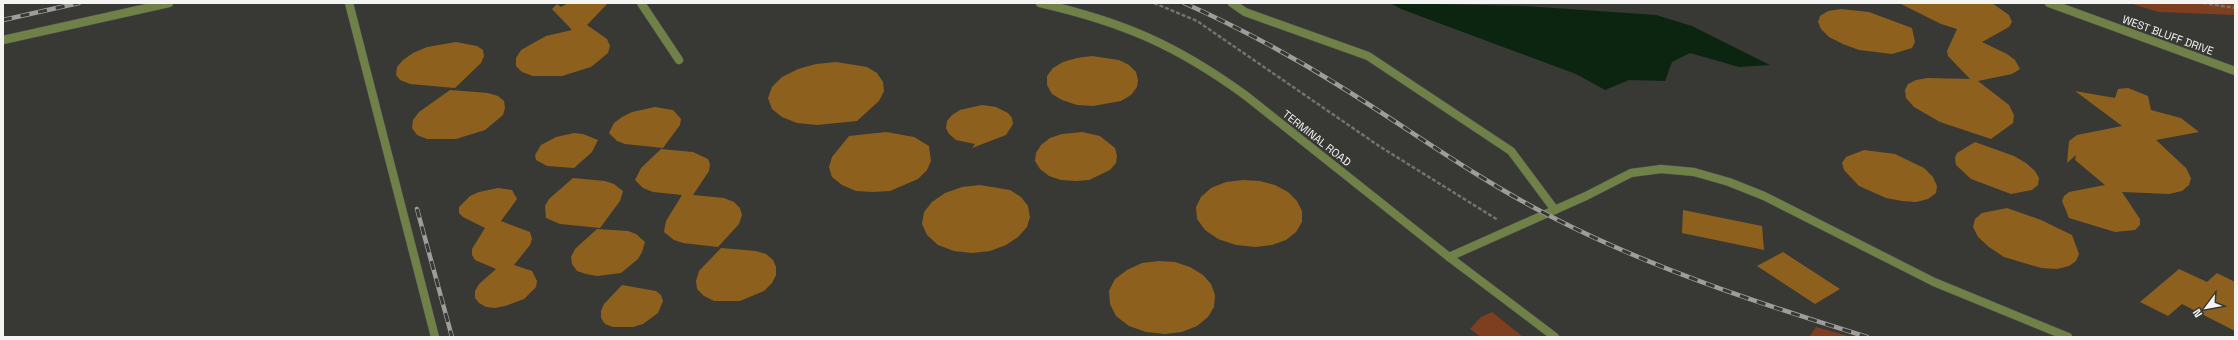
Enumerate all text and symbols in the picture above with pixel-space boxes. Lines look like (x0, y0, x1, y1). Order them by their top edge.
street label: WEST BLUFF DRIVE (2120, 12, 2216, 58)
street label: TERMINAL ROAD (1280, 107, 1354, 169)
north arrow (2186, 288, 2226, 328)
text: N (2190, 306, 2205, 320)

